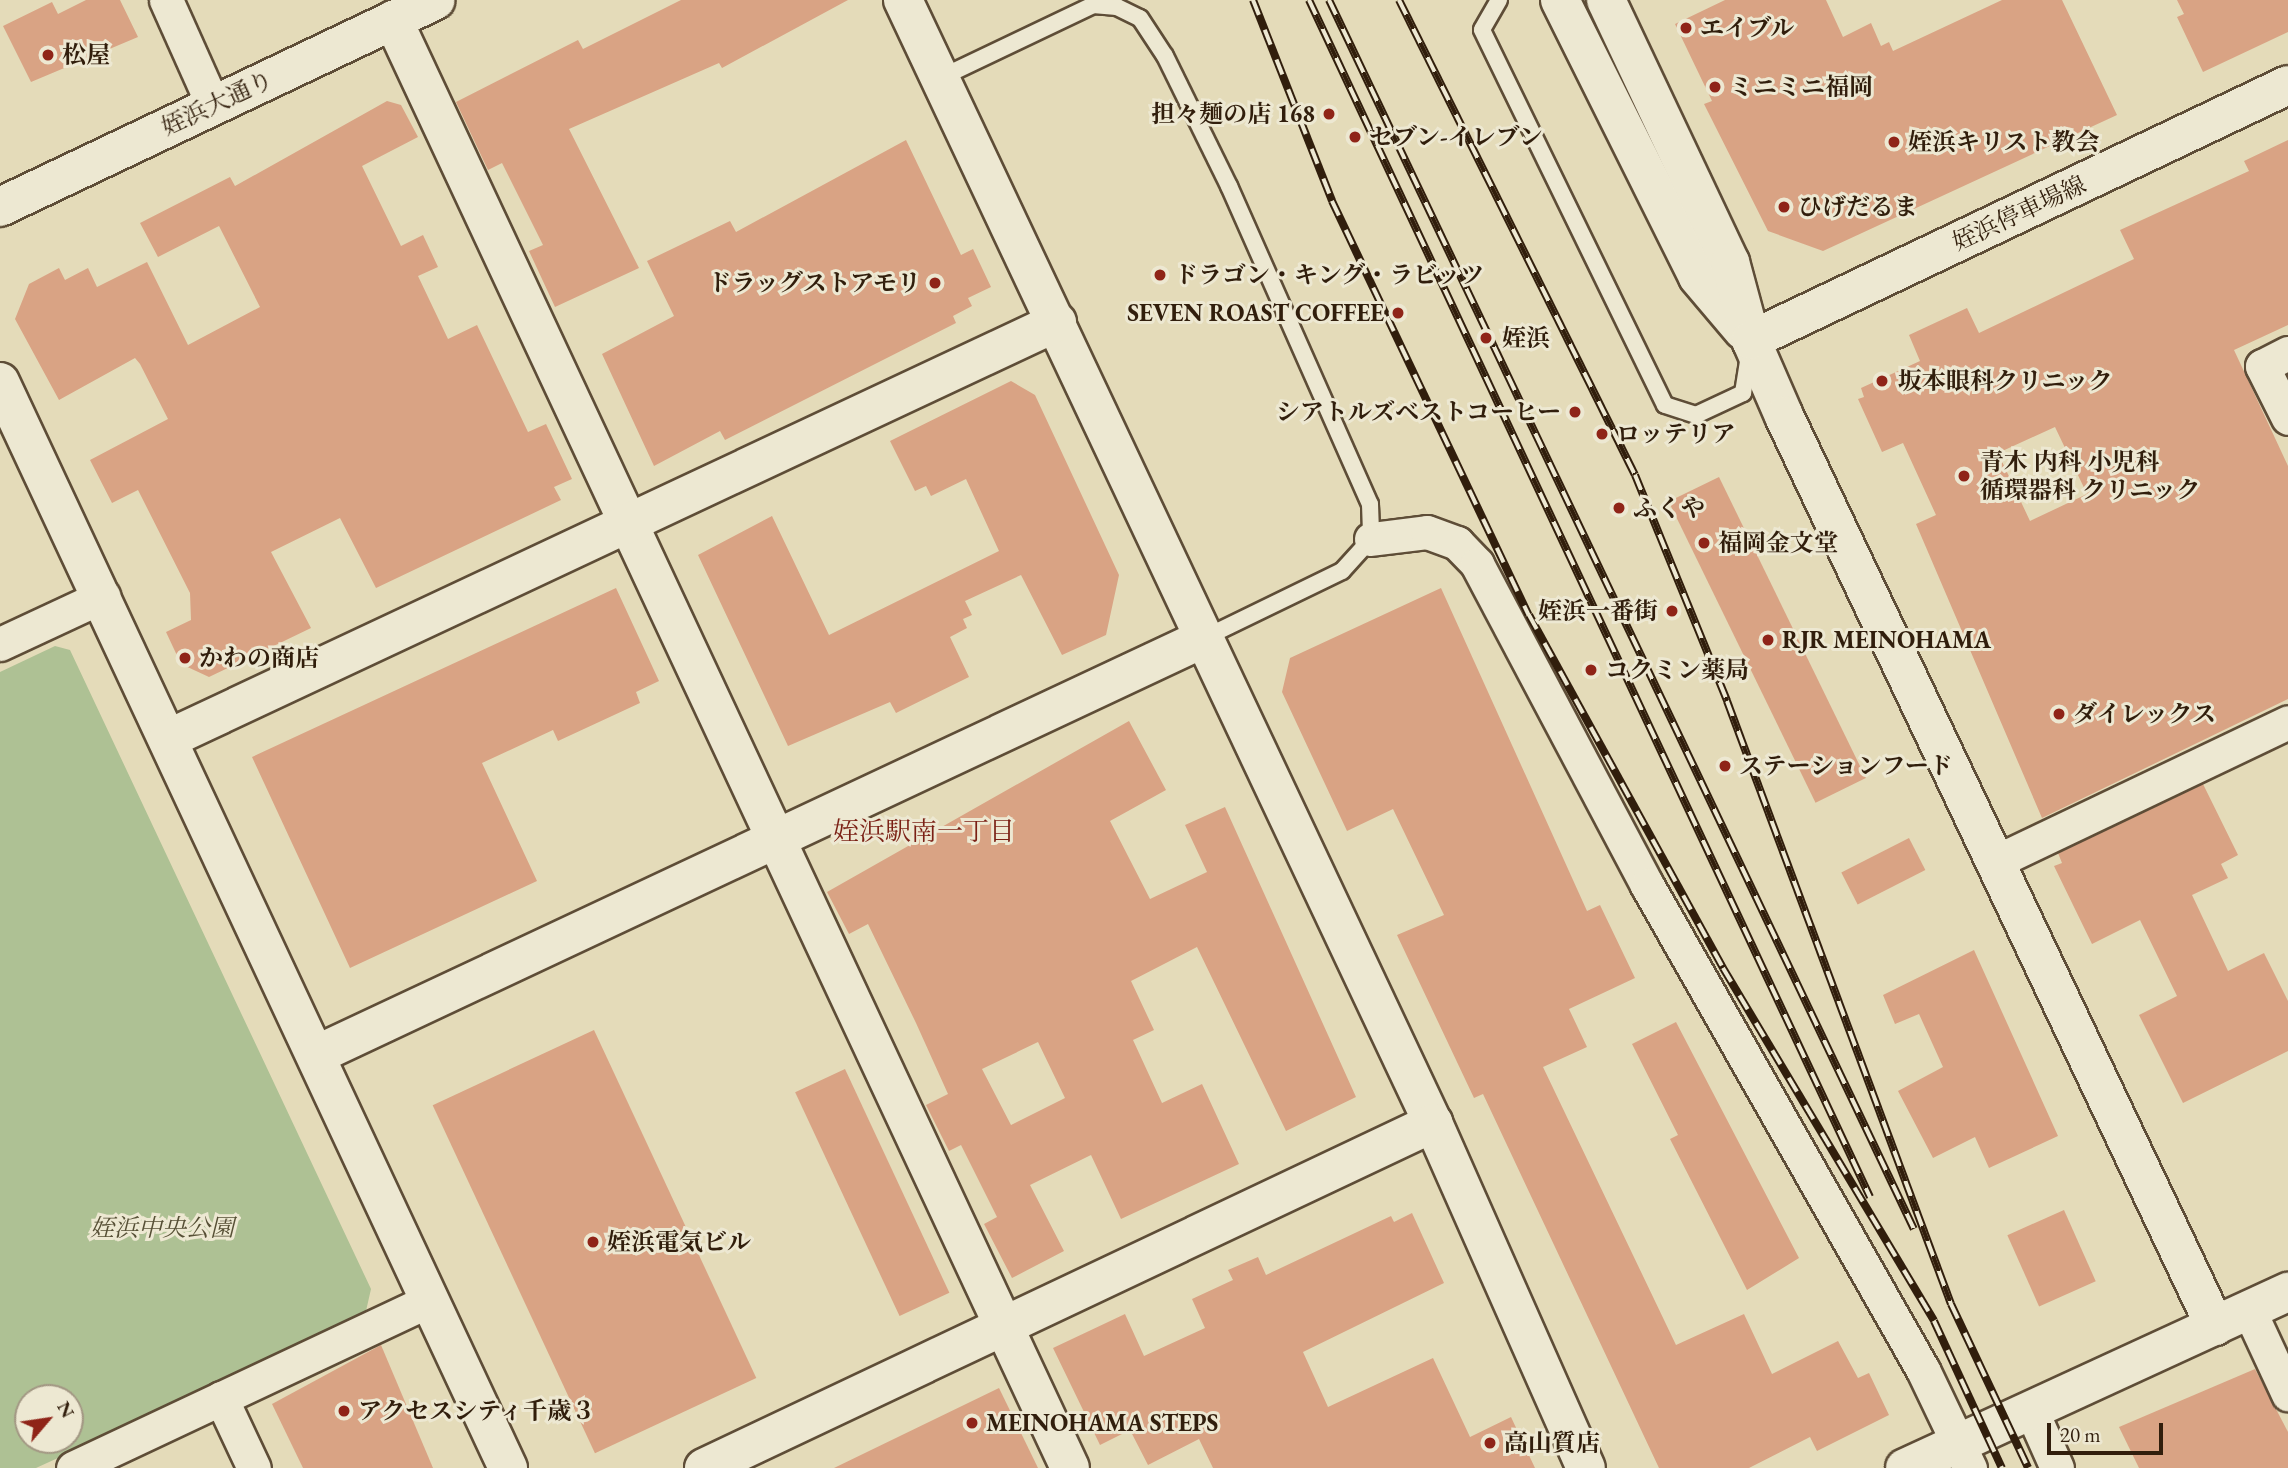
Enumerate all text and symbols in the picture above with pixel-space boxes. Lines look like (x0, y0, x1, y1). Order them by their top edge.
place label: エイブル (1700, 14, 1796, 42)
marker: エイブル (1678, 20, 1694, 36)
place label: 松屋 (62, 41, 110, 69)
marker: 松屋 (40, 47, 56, 63)
street label: 姪浜大通り (157, 65, 277, 141)
place label: ミニミニ福岡 (1729, 73, 1873, 101)
marker: ミニミニ福岡 (1707, 79, 1723, 95)
place label: 担々麺の店 168 (1151, 100, 1315, 128)
marker: 担々麺の店 168 (1321, 106, 1337, 122)
place label: セブン-イレブン (1369, 123, 1545, 151)
place label: 姪浜キリスト教会 (1908, 128, 2100, 156)
marker: セブン-イレブン (1347, 129, 1363, 145)
marker: 姪浜キリスト教会 (1886, 134, 1902, 150)
street label: 姪浜停車場線 (1948, 170, 2090, 256)
place label: ひげだるま (1798, 193, 1918, 221)
marker: ひげだるま (1776, 199, 1792, 215)
place label: ドラゴン・キング・ラビッツ (1174, 261, 1486, 289)
marker: ドラゴン・キング・ラビッツ (1152, 267, 1168, 283)
place label: ドラッグストアモリ (705, 269, 921, 297)
marker: ドラッグストアモリ (927, 275, 943, 291)
place label: SEVEN ROAST COFFEE (1127, 299, 1384, 327)
marker: SEVEN ROAST COFFEE (1390, 305, 1406, 321)
place label: 姪浜 (1502, 324, 1550, 352)
marker: 姪浜 (1476, 328, 1496, 348)
place label: 坂本眼科クリニック (1898, 367, 2114, 395)
marker: 坂本眼科クリニック (1872, 371, 1892, 391)
place label: シアトルズベストコーヒー (1274, 398, 1561, 426)
marker: シアトルズベストコーヒー (1567, 404, 1583, 420)
place label: ロッテリア (1616, 420, 1736, 448)
marker: ロッテリア (1594, 426, 1610, 442)
place label: 青木 内科 小児科 循環器科 クリニック (1980, 448, 2202, 504)
marker: 青木 内科 小児科 循環器科 クリニック (1954, 466, 1974, 486)
place label: ふくや (1633, 494, 1705, 522)
marker: ふくや (1611, 500, 1627, 516)
place label: 福岡金文堂 (1718, 529, 1838, 557)
marker: 福岡金文堂 (1696, 535, 1712, 551)
place label: 姪浜一番街 (1538, 597, 1658, 625)
marker: 姪浜一番街 (1664, 603, 1680, 619)
place label: RJR MEINOHAMA (1782, 626, 1991, 654)
marker: RJR MEINOHAMA (1760, 632, 1776, 648)
place label: かわの商店 (199, 644, 319, 672)
marker: かわの商店 (177, 650, 193, 666)
place label: コクミン薬局 (1605, 656, 1749, 684)
marker: コクミン薬局 (1583, 662, 1599, 678)
place label: ダイレックス (2073, 700, 2217, 728)
marker: ダイレックス (2051, 706, 2067, 722)
place label: ステーションフード (1739, 752, 1954, 780)
marker: ステーションフード (1717, 758, 1733, 774)
district label: 姪浜駅南一丁目 (833, 816, 1015, 848)
park label: 姪浜中央公園 (90, 1214, 234, 1242)
place label: 姪浜電気ビル (607, 1228, 751, 1256)
marker: 姪浜電気ビル (585, 1234, 601, 1250)
north arrow (14, 1384, 84, 1454)
text: N (51, 1397, 81, 1422)
place label: アクセスシティ千歳３ (358, 1397, 598, 1425)
marker: アクセスシティ千歳３ (336, 1403, 352, 1419)
scale bar (2050, 1408, 2166, 1452)
place label: MEINOHAMA STEPS (986, 1409, 1218, 1437)
marker: MEINOHAMA STEPS (964, 1415, 980, 1431)
text: 20 m (2060, 1421, 2101, 1448)
place label: 高山質店 (1504, 1429, 1600, 1457)
marker: 高山質店 (1482, 1435, 1498, 1451)

